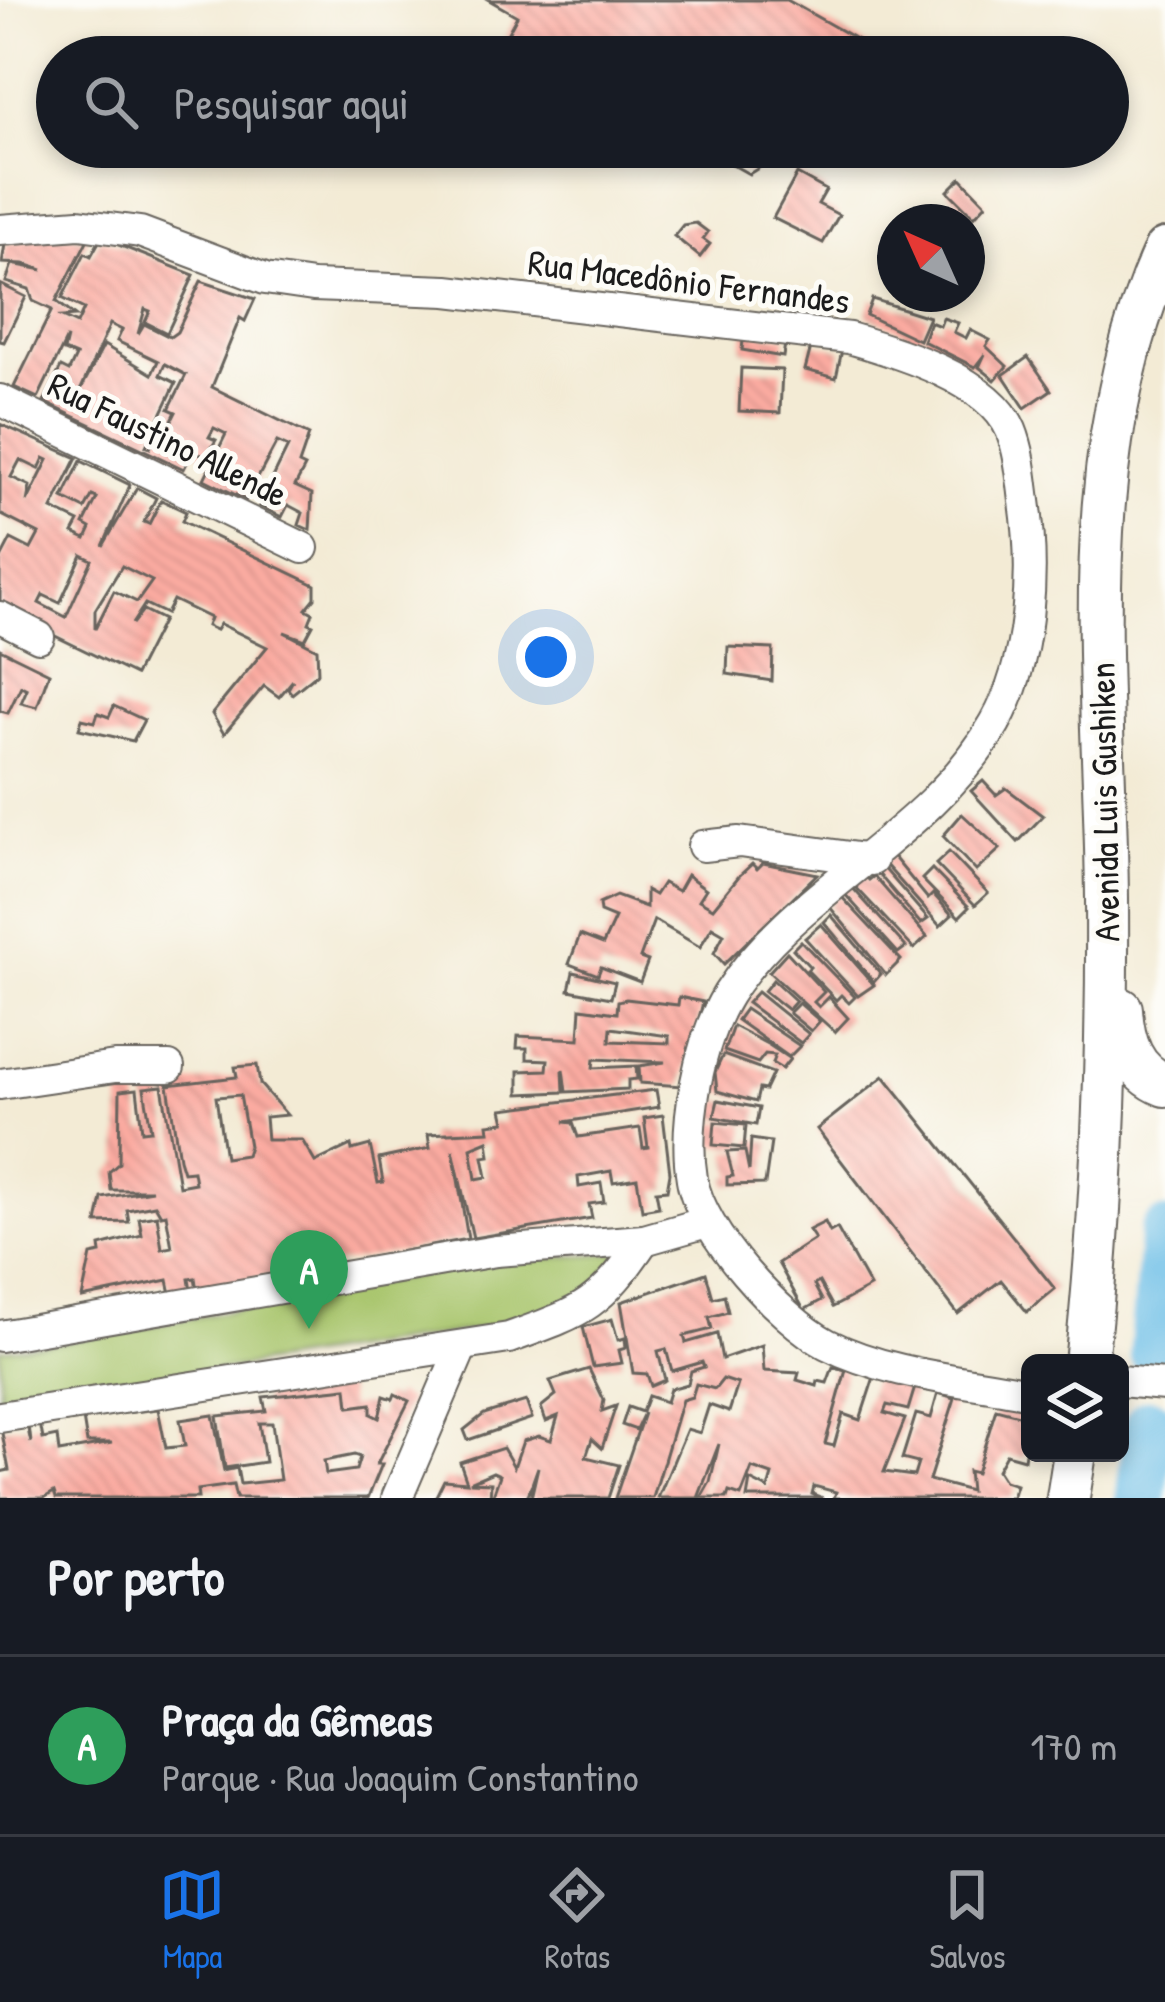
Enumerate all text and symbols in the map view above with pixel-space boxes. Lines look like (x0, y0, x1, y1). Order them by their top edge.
search box (36, 36, 1129, 168)
icon: search (78, 69, 144, 135)
text: Pesquisar aqui (174, 72, 409, 133)
north arrow (877, 204, 985, 312)
street label: Rua Macedônio Fernandes (526, 236, 852, 325)
street label: Rua Faustino Allende (40, 359, 296, 518)
your location (516, 627, 576, 687)
street label: Avenida Luis Gushiken (1077, 662, 1130, 942)
pin: A (270, 1230, 348, 1329)
map controls (1021, 1354, 1129, 1462)
button: layers (1021, 1354, 1129, 1462)
text: Por perto (48, 1542, 224, 1611)
text: Praça da Gêmeas (162, 1689, 433, 1750)
text: A (77, 1719, 97, 1772)
text: 170 m (1031, 1719, 1117, 1772)
text: Parque · Rua Joaquim Constantino (162, 1750, 638, 1803)
tab: Mapa (159, 1862, 225, 1978)
tab: Rotas (544, 1862, 610, 1978)
tab: Salvos (929, 1862, 1006, 1978)

